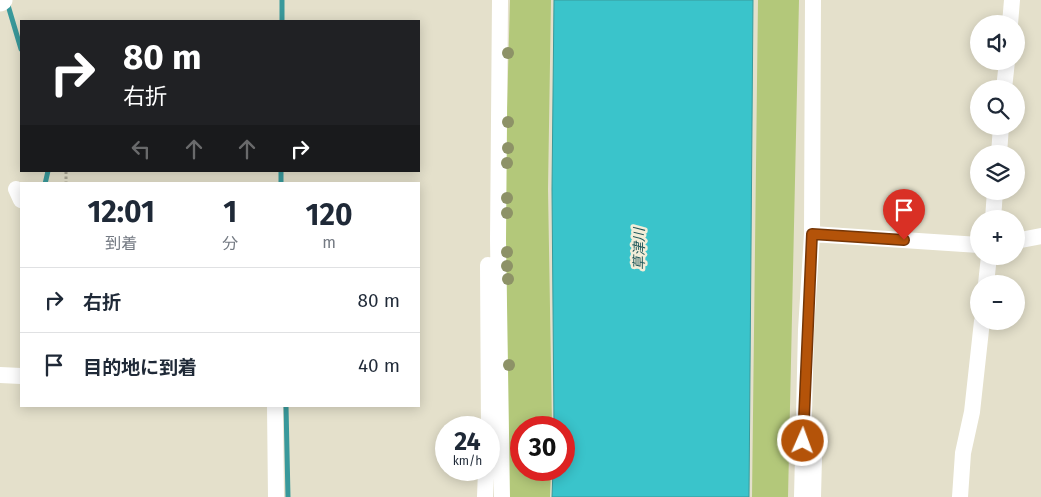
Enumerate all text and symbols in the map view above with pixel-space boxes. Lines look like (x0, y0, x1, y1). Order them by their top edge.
map controls (970, 15, 1025, 330)
button: sound (970, 15, 1025, 70)
text: 80 m (123, 36, 202, 78)
icon: right (40, 40, 105, 105)
button: search (970, 80, 1025, 135)
text: 右折 (123, 83, 167, 110)
icon: left (127, 135, 155, 163)
icon: ahead (180, 135, 208, 163)
icon: ahead (233, 135, 261, 163)
icon: right (286, 135, 314, 163)
button: layers (970, 145, 1025, 200)
pin (883, 189, 925, 240)
text: 12:01 (87, 194, 155, 230)
text: 1 (223, 194, 237, 230)
icon: arrive (890, 196, 918, 224)
text: 120 (306, 197, 353, 233)
button: + (970, 210, 1025, 265)
water label: 草津川 (631, 226, 648, 270)
text: m (322, 233, 336, 252)
text: 到着 (105, 234, 137, 253)
text: 分 (222, 234, 238, 253)
button: − (970, 275, 1025, 330)
icon: right (40, 286, 68, 314)
text: 80 m (358, 289, 400, 312)
text: 右折 (83, 291, 121, 314)
icon: arrive (40, 351, 68, 379)
text: 40 m (358, 354, 400, 377)
text: 目的地に到着 (83, 356, 197, 379)
position arrow (776, 414, 828, 466)
speed limit sign: 30 (510, 416, 575, 481)
text: 24 (454, 427, 481, 457)
text: km/h (453, 454, 482, 468)

